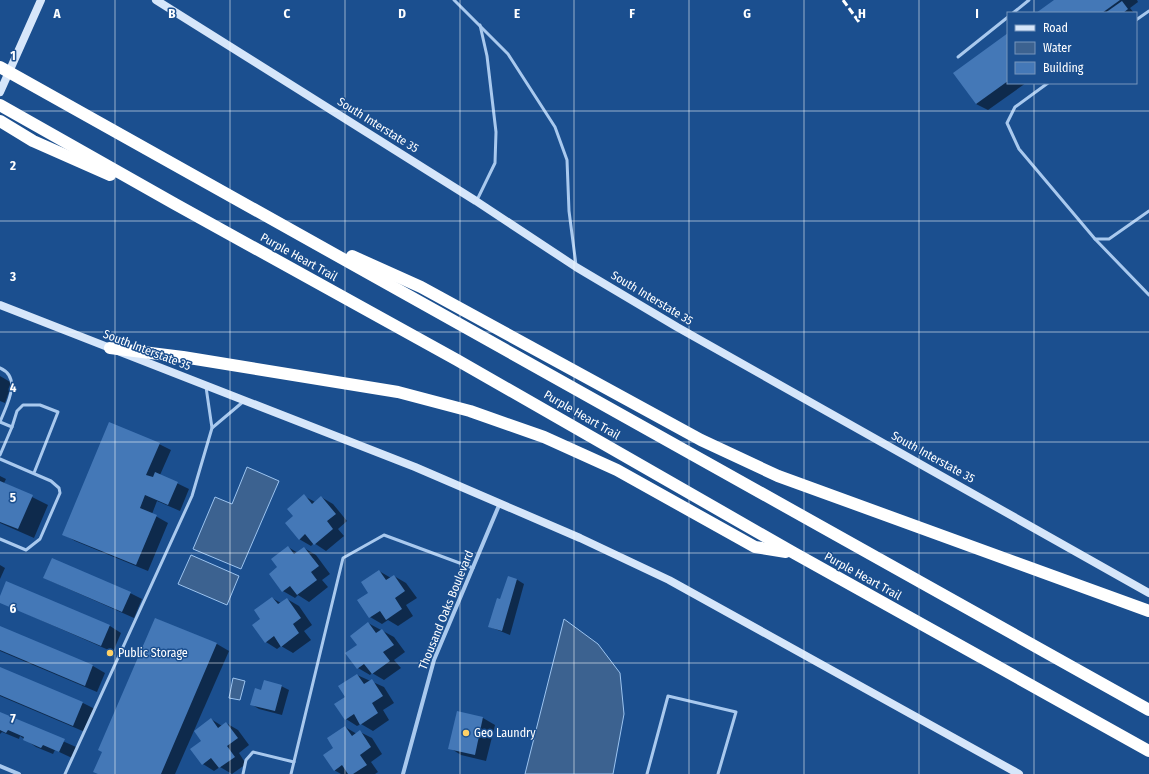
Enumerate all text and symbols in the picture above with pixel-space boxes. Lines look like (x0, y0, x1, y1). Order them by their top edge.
text: A (52, 6, 61, 21)
text: B (168, 6, 176, 21)
text: C (284, 6, 291, 21)
text: D (398, 6, 406, 21)
text: E (514, 6, 520, 21)
text: F (629, 6, 635, 21)
text: G (743, 6, 751, 21)
text: H (858, 6, 866, 21)
text: I (975, 6, 979, 21)
legend (1007, 12, 1137, 84)
text: Road (1043, 21, 1068, 35)
text: Water (1043, 41, 1072, 55)
text: 1 (10, 48, 16, 63)
text: Building (1043, 61, 1084, 75)
street label: South Interstate 35 (335, 94, 422, 156)
text: 2 (9, 158, 16, 173)
street label: Purple Heart Trail (258, 230, 340, 284)
street label: South Interstate 35 (609, 268, 696, 328)
text: 3 (9, 269, 16, 284)
street label: South Interstate 35 (101, 327, 193, 373)
text: 4 (10, 380, 17, 395)
street label: Purple Heart Trail (541, 388, 623, 442)
street label: South Interstate 35 (889, 428, 978, 486)
text: 5 (10, 490, 16, 505)
street label: Thousand Oaks Boulevard (416, 548, 476, 672)
street label: Purple Heart Trail (822, 549, 904, 603)
text: 6 (10, 601, 17, 616)
place label: Public Storage (118, 646, 188, 660)
marker: Public Storage (105, 648, 115, 658)
text: 7 (10, 711, 16, 726)
place label: Geo Laundry (474, 726, 536, 740)
marker: Geo Laundry (461, 728, 471, 738)

